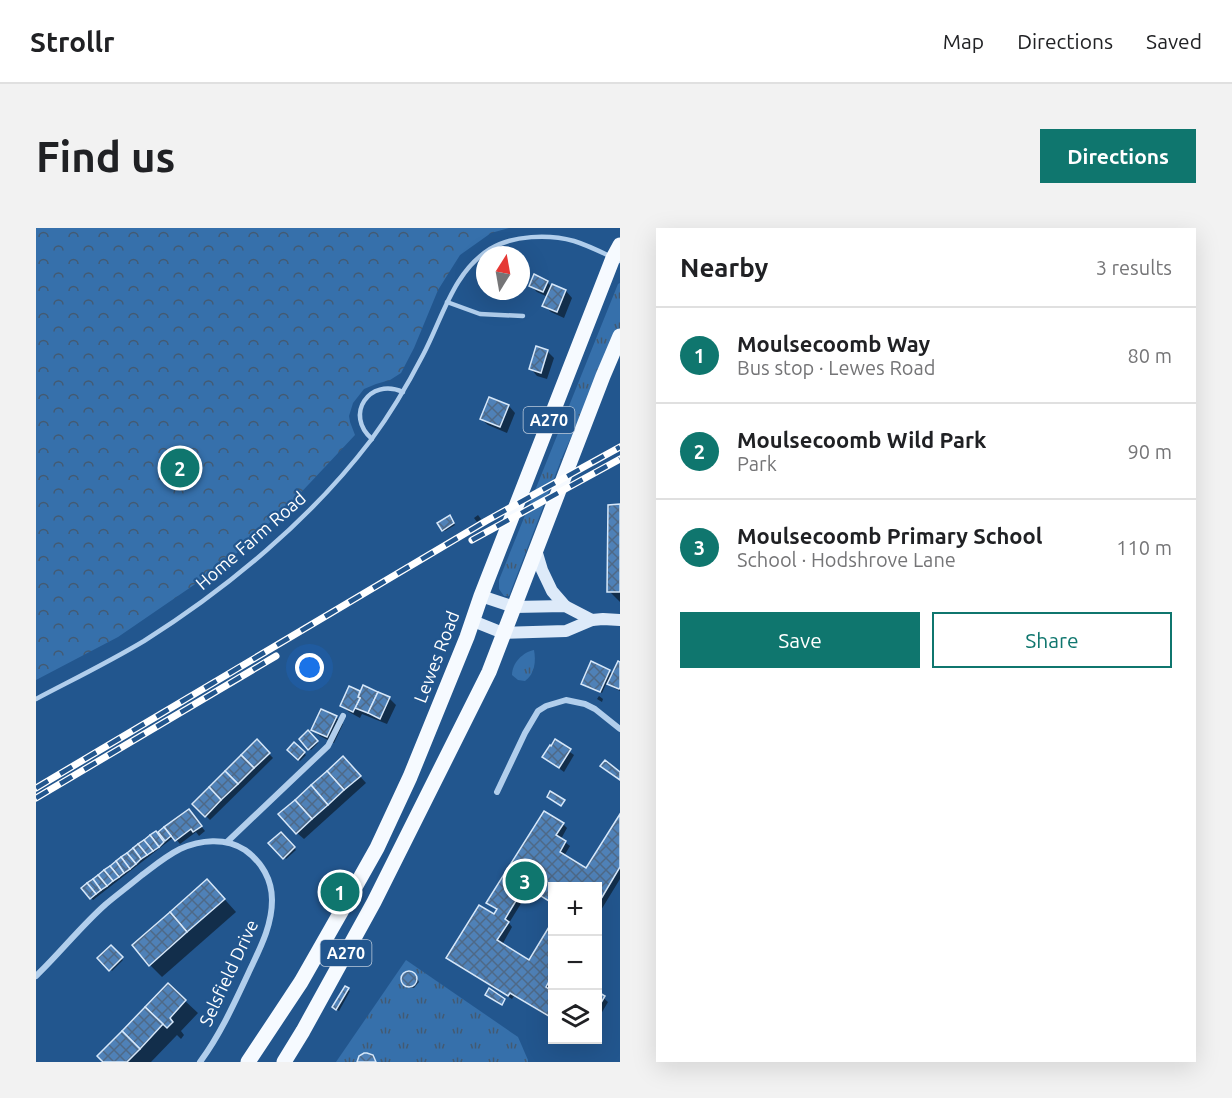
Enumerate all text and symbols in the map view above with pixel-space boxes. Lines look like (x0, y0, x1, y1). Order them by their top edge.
text: Strollr (30, 26, 115, 57)
text: Map (943, 29, 984, 53)
text: Directions (1017, 29, 1113, 53)
text: Saved (1146, 29, 1202, 53)
button: Directions (1040, 129, 1196, 183)
text: Find us (36, 133, 175, 180)
north arrow (476, 246, 530, 300)
text: Nearby (680, 253, 768, 282)
text: 3 results (1096, 256, 1172, 279)
text: Moulsecoomb Way (737, 331, 930, 356)
text: 1 (694, 344, 705, 367)
text: 80 m (1128, 344, 1172, 367)
text: Bus stop · Lewes Road (737, 356, 935, 379)
road number: A270 (524, 407, 574, 433)
text: Moulsecoomb Wild Park (737, 427, 986, 452)
text: 2 (694, 440, 705, 463)
text: 90 m (1128, 440, 1172, 463)
pin: 2 (160, 446, 200, 490)
text: Park (737, 452, 777, 475)
street label: Home Farm Road (191, 487, 309, 593)
text: Moulsecoomb Primary School (737, 523, 1043, 548)
text: 3 (694, 536, 705, 559)
text: 110 m (1116, 536, 1172, 559)
text: School · Hodshrove Lane (737, 548, 956, 571)
street label: Lewes Road (409, 608, 463, 705)
button: Save (680, 612, 920, 668)
button: Share (932, 612, 1172, 668)
your location (295, 653, 324, 682)
pin: 3 (506, 858, 544, 904)
pin: 1 (320, 870, 360, 914)
map controls (548, 882, 602, 1044)
button: + (548, 882, 602, 936)
street label: Selsfield Drive (195, 916, 261, 1029)
button: − (548, 936, 602, 990)
road number: A270 (320, 940, 372, 966)
button: layers (548, 990, 602, 1044)

